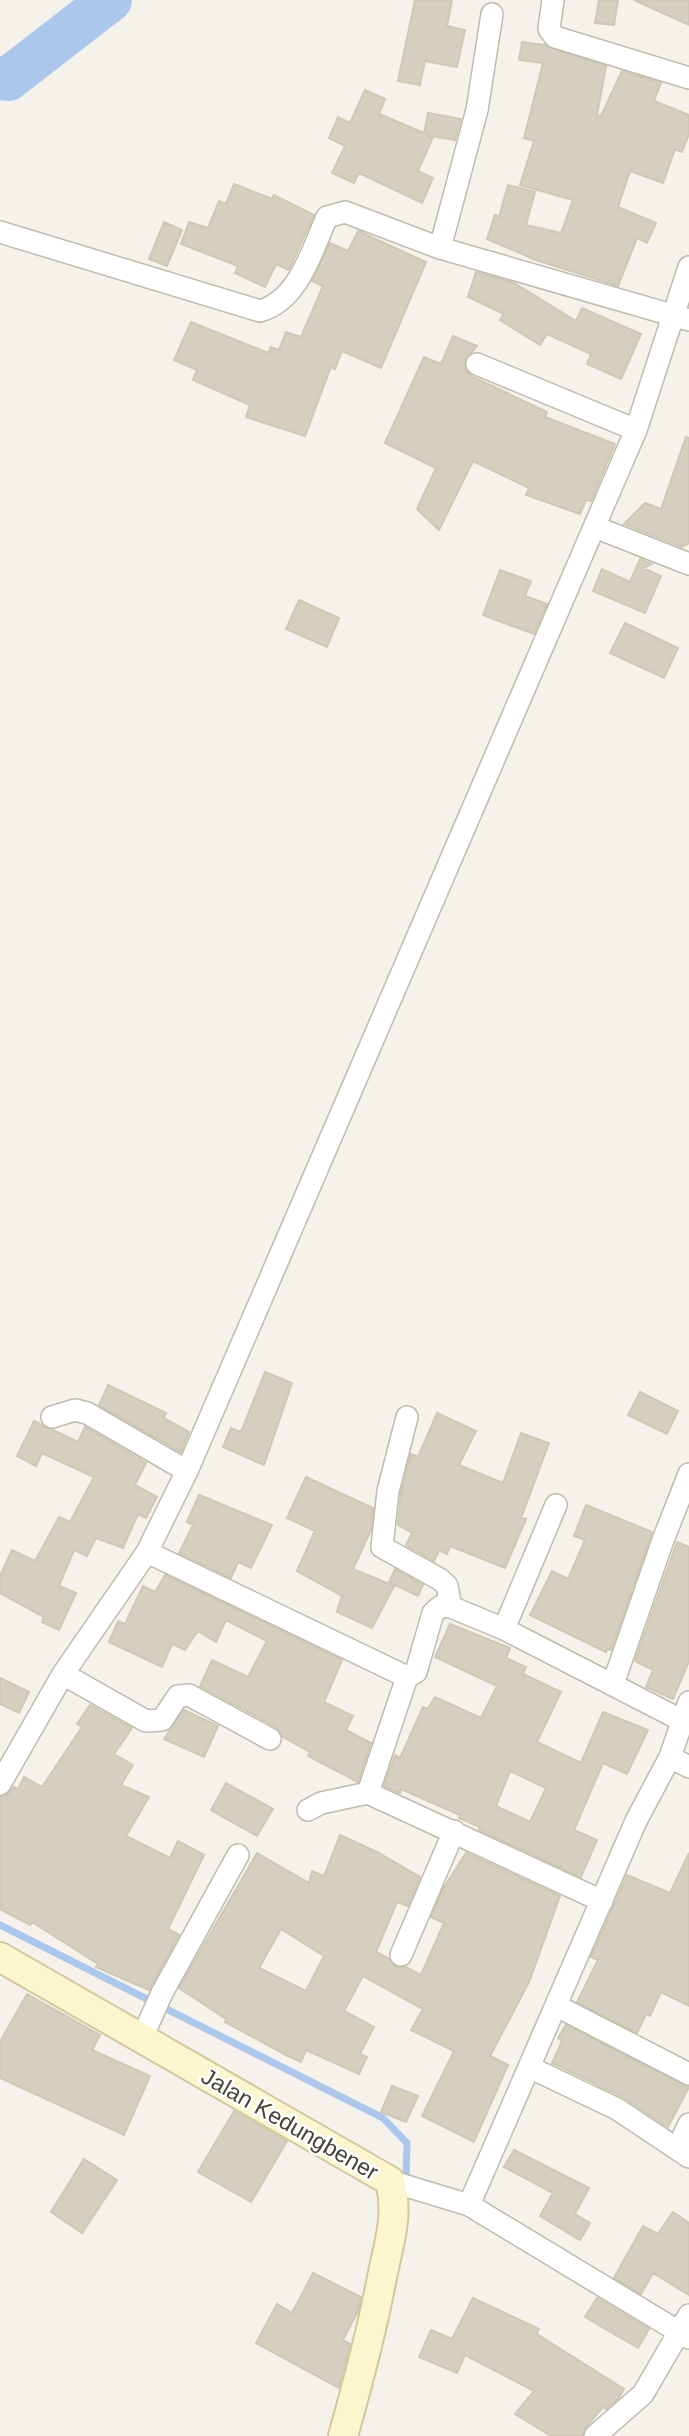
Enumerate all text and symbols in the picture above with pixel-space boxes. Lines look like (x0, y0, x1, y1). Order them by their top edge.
street label: Jalan Kedungbener (197, 2063, 383, 2185)

